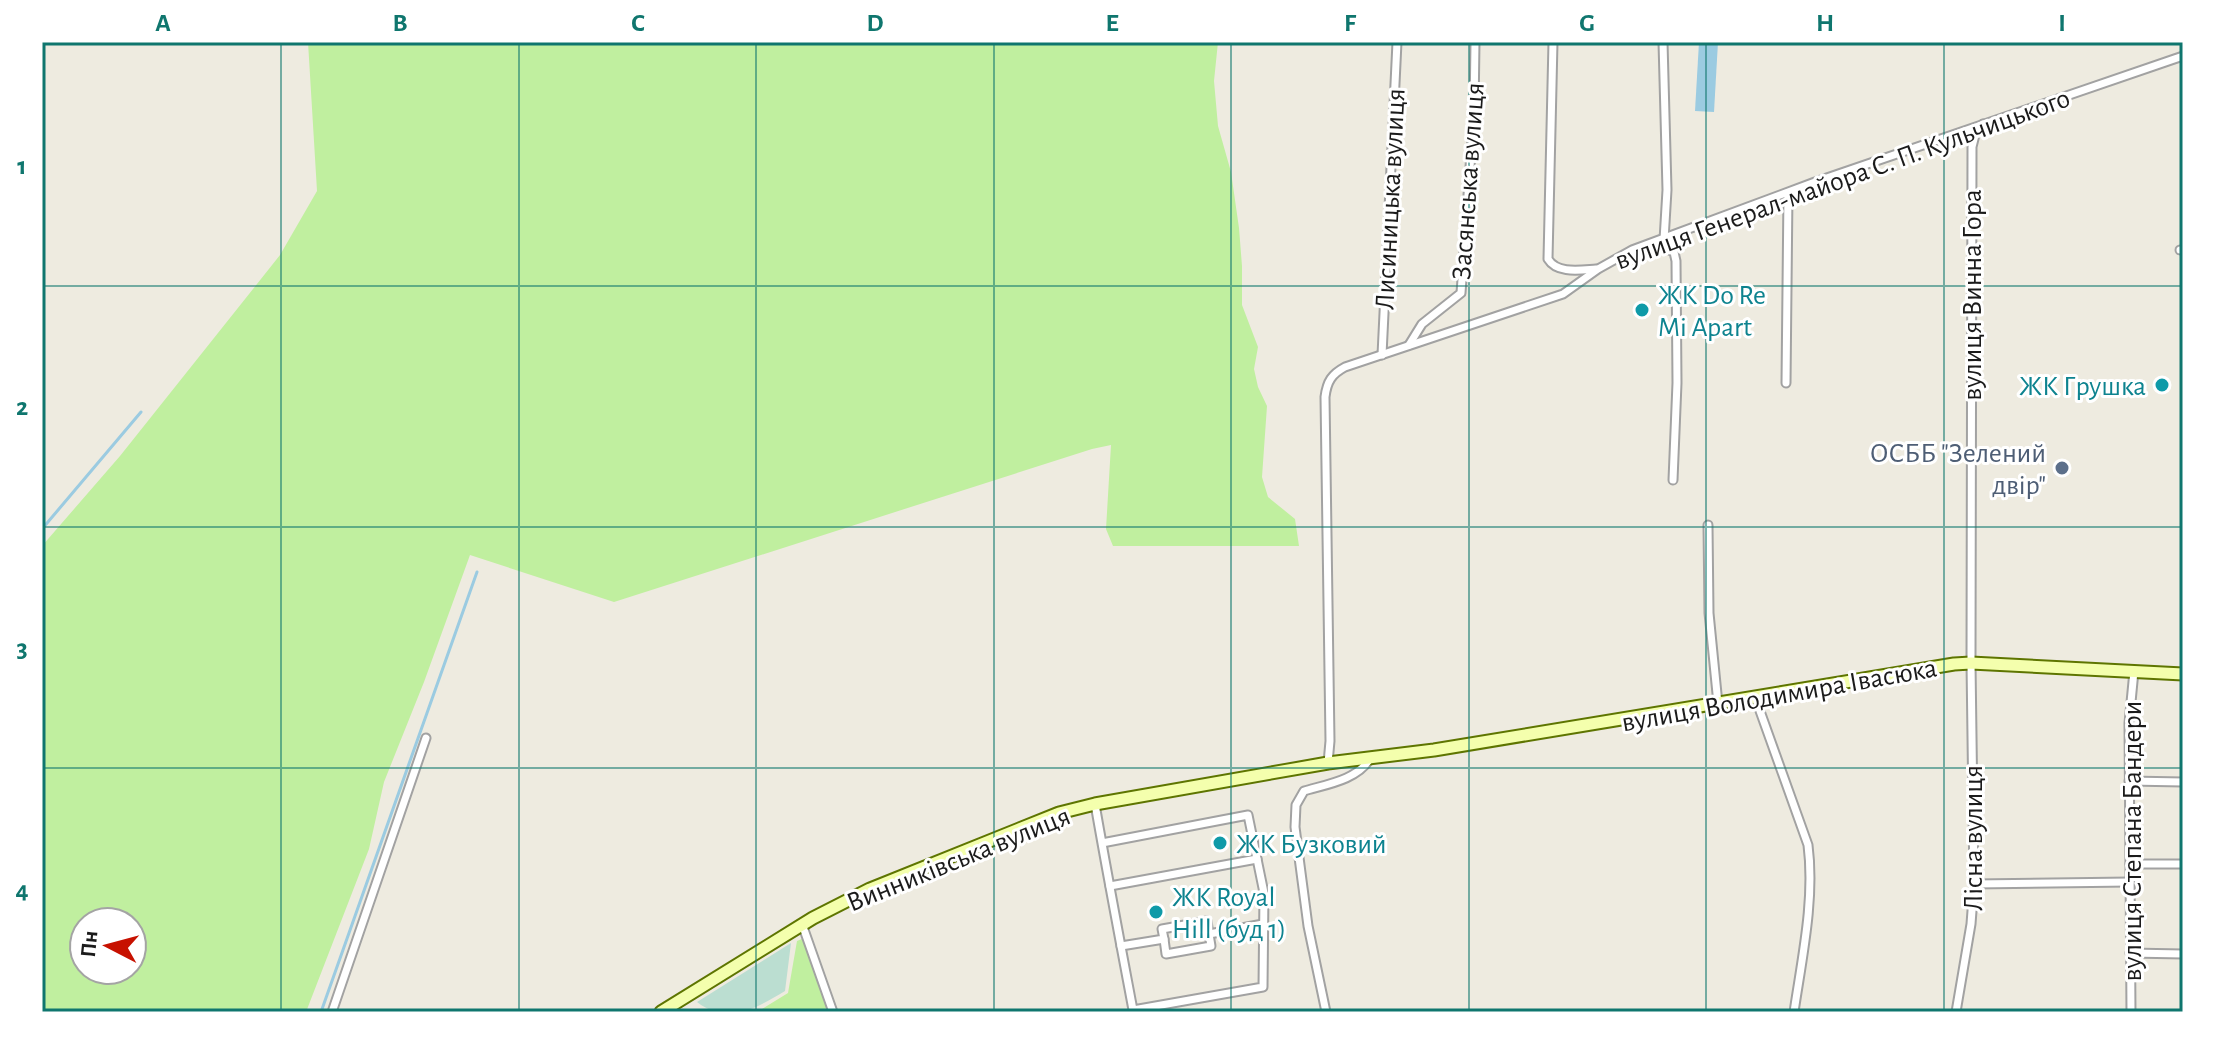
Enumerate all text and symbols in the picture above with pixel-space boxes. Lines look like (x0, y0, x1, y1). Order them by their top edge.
text: A (155, 10, 171, 36)
text: B (392, 10, 408, 36)
text: C (631, 10, 645, 36)
text: D (866, 10, 884, 36)
text: E (1105, 10, 1119, 36)
text: F (1344, 10, 1357, 36)
text: G (1579, 10, 1595, 36)
text: H (1816, 10, 1834, 36)
text: I (2058, 10, 2066, 36)
street label: Засянська вулиця (1448, 81, 1490, 281)
street label: вулиця Генерал-майора С. П. Кульчицького (1611, 84, 2074, 275)
street label: Лисиницька вулиця (1371, 88, 1411, 311)
text: 1 (17, 153, 27, 179)
street label: вулиця Винна Гора (1959, 189, 1987, 401)
place label: ЖК Do Re Mi Apart (1658, 282, 1766, 342)
marker: ЖК Do Re Mi Apart (1633, 301, 1651, 319)
place label: ЖК Грушка (2019, 373, 2146, 401)
marker: ЖК Грушка (2153, 376, 2171, 394)
text: 2 (16, 394, 28, 420)
place label: ОСББ "Зелений двір" (1870, 440, 2046, 500)
marker: ОСББ "Зелений двір" (2053, 459, 2071, 477)
text: 3 (16, 636, 28, 662)
street label: вулиця Володимира Івасюка (1619, 654, 1939, 738)
street label: вулиця Степана Бандери (2119, 701, 2147, 981)
street label: Лісна вулиця (1960, 765, 1988, 911)
street label: Винниківська вулиця (843, 802, 1075, 917)
place label: ЖК Бузковий (1236, 831, 1387, 859)
marker: ЖК Бузковий (1211, 834, 1229, 852)
text: 4 (15, 877, 29, 903)
place label: ЖК Royal Hill (буд 1) (1172, 884, 1286, 944)
marker: ЖК Royal Hill (буд 1) (1147, 903, 1165, 921)
north arrow (68, 906, 148, 986)
text: Пн (77, 930, 101, 959)

